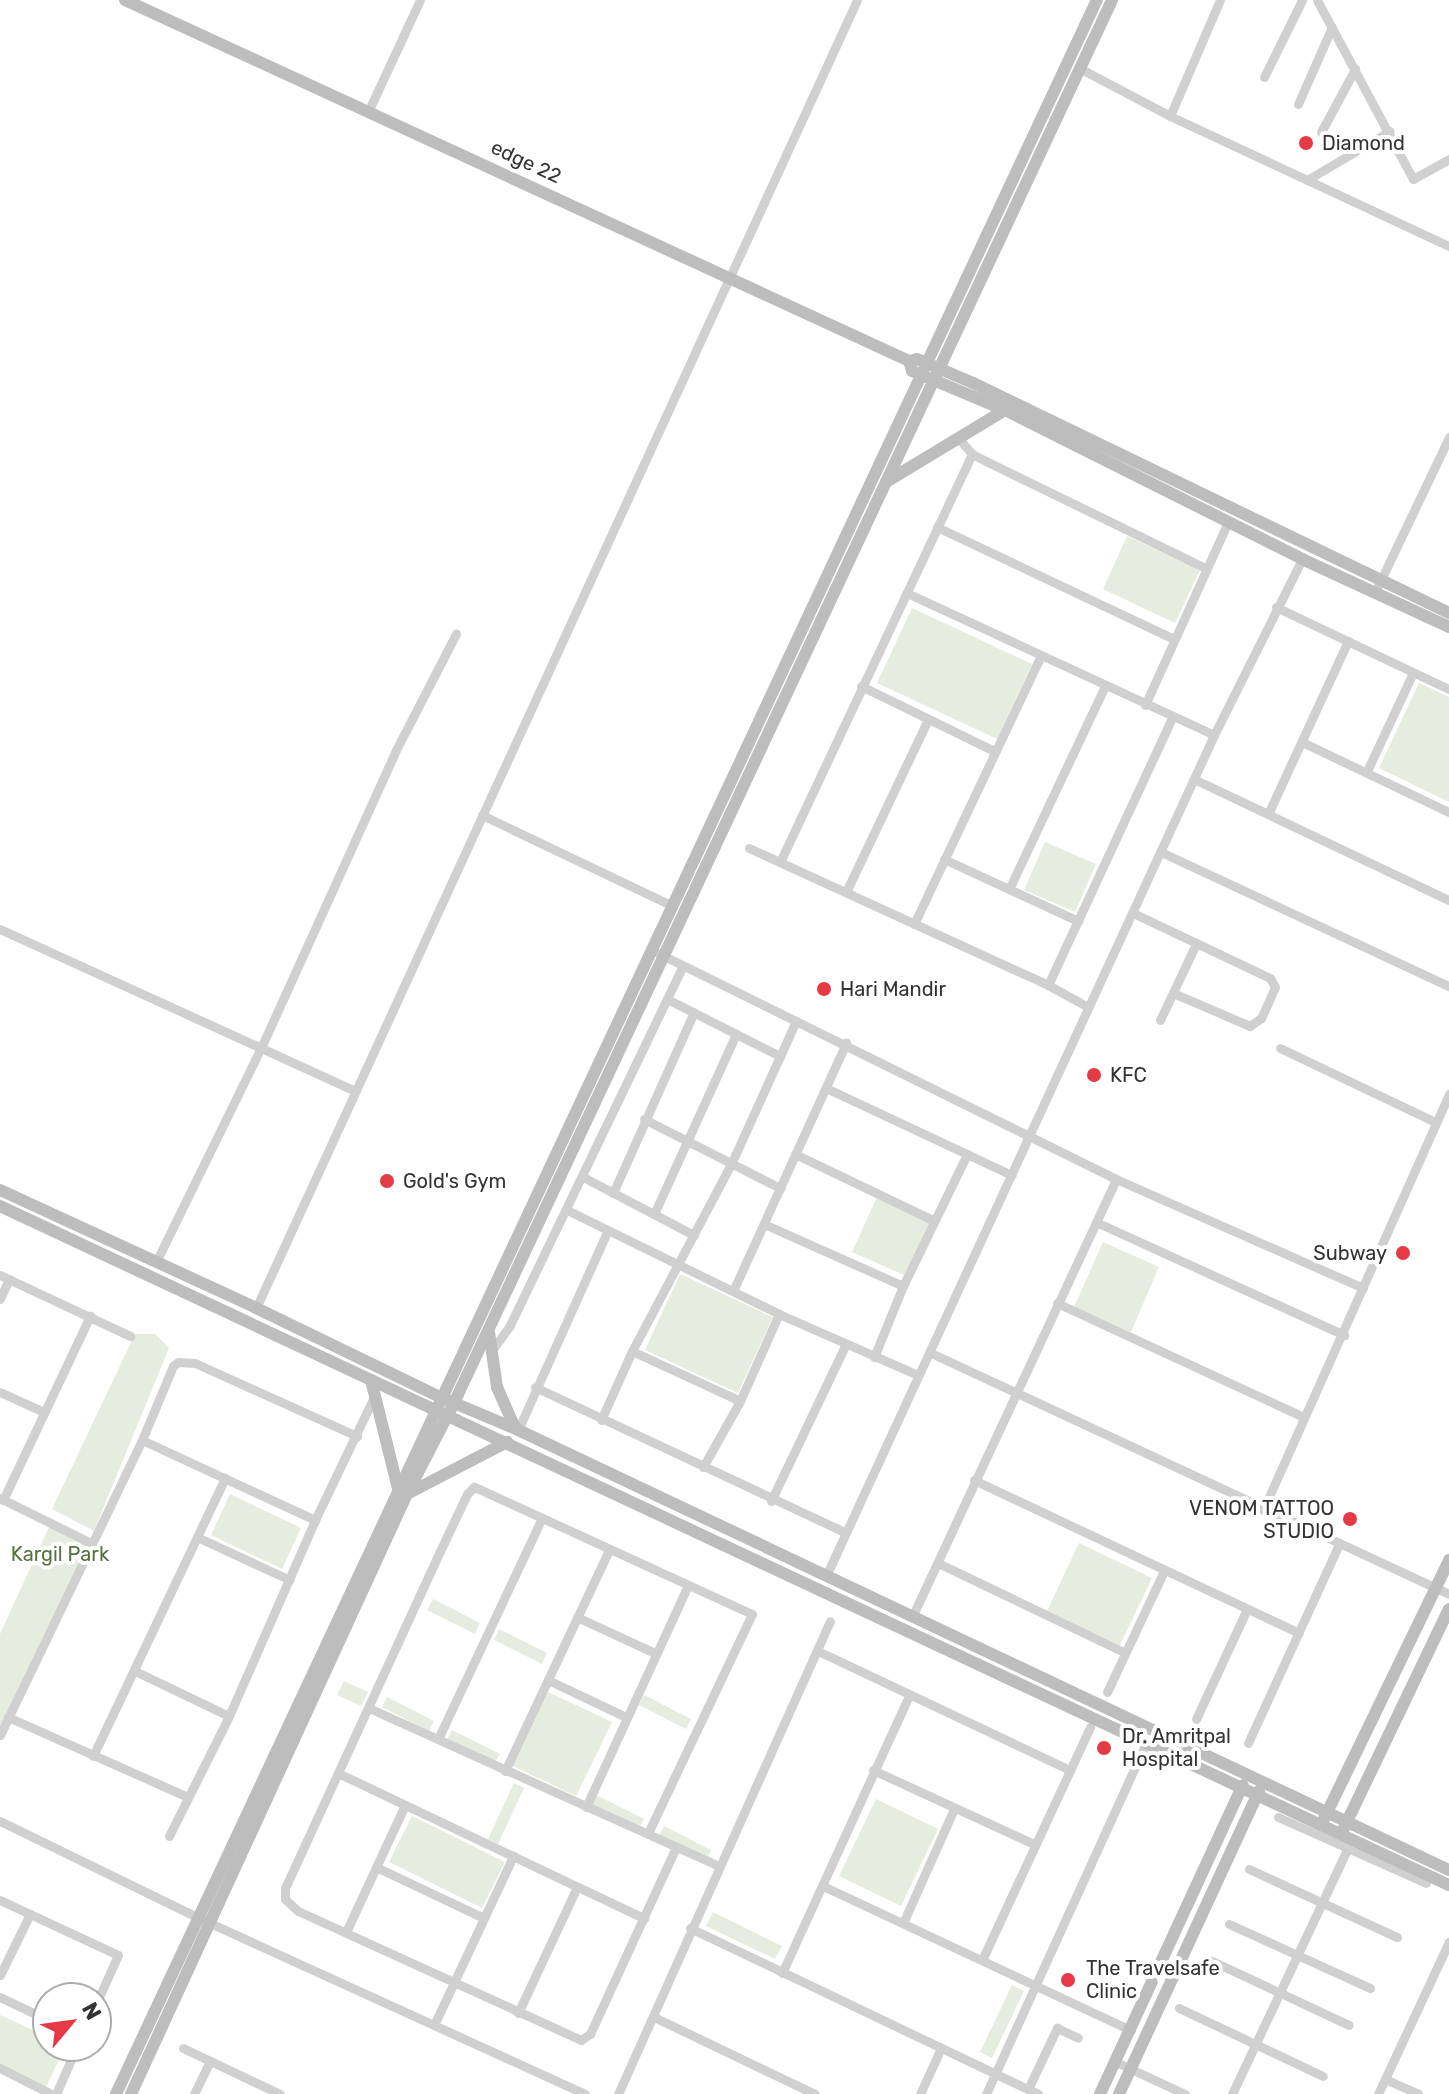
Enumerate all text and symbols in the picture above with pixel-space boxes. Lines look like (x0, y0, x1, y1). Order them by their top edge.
place label: Diamond (1322, 131, 1405, 155)
marker: Diamond (1297, 134, 1315, 152)
street label: edge 22 (487, 135, 565, 189)
place label: Hari Mandir (840, 977, 946, 1001)
marker: Hari Mandir (815, 980, 833, 998)
place label: KFC (1110, 1063, 1147, 1087)
marker: KFC (1085, 1066, 1103, 1084)
place label: Gold's Gym (403, 1169, 506, 1193)
marker: Gold's Gym (378, 1172, 396, 1190)
place label: Subway (1313, 1241, 1387, 1265)
marker: Subway (1394, 1244, 1412, 1262)
place label: VENOM TATTOO STUDIO (1189, 1496, 1334, 1543)
marker: VENOM TATTOO STUDIO (1341, 1510, 1359, 1528)
park label: Kargil Park (11, 1542, 109, 1566)
place label: Dr. Amritpal Hospital (1122, 1724, 1232, 1771)
marker: Dr. Amritpal Hospital (1093, 1737, 1115, 1759)
place label: The Travelsafe Clinic (1086, 1956, 1220, 2003)
marker: The Travelsafe Clinic (1057, 1969, 1079, 1991)
north arrow (32, 1982, 112, 2062)
text: N (76, 1998, 107, 2025)

